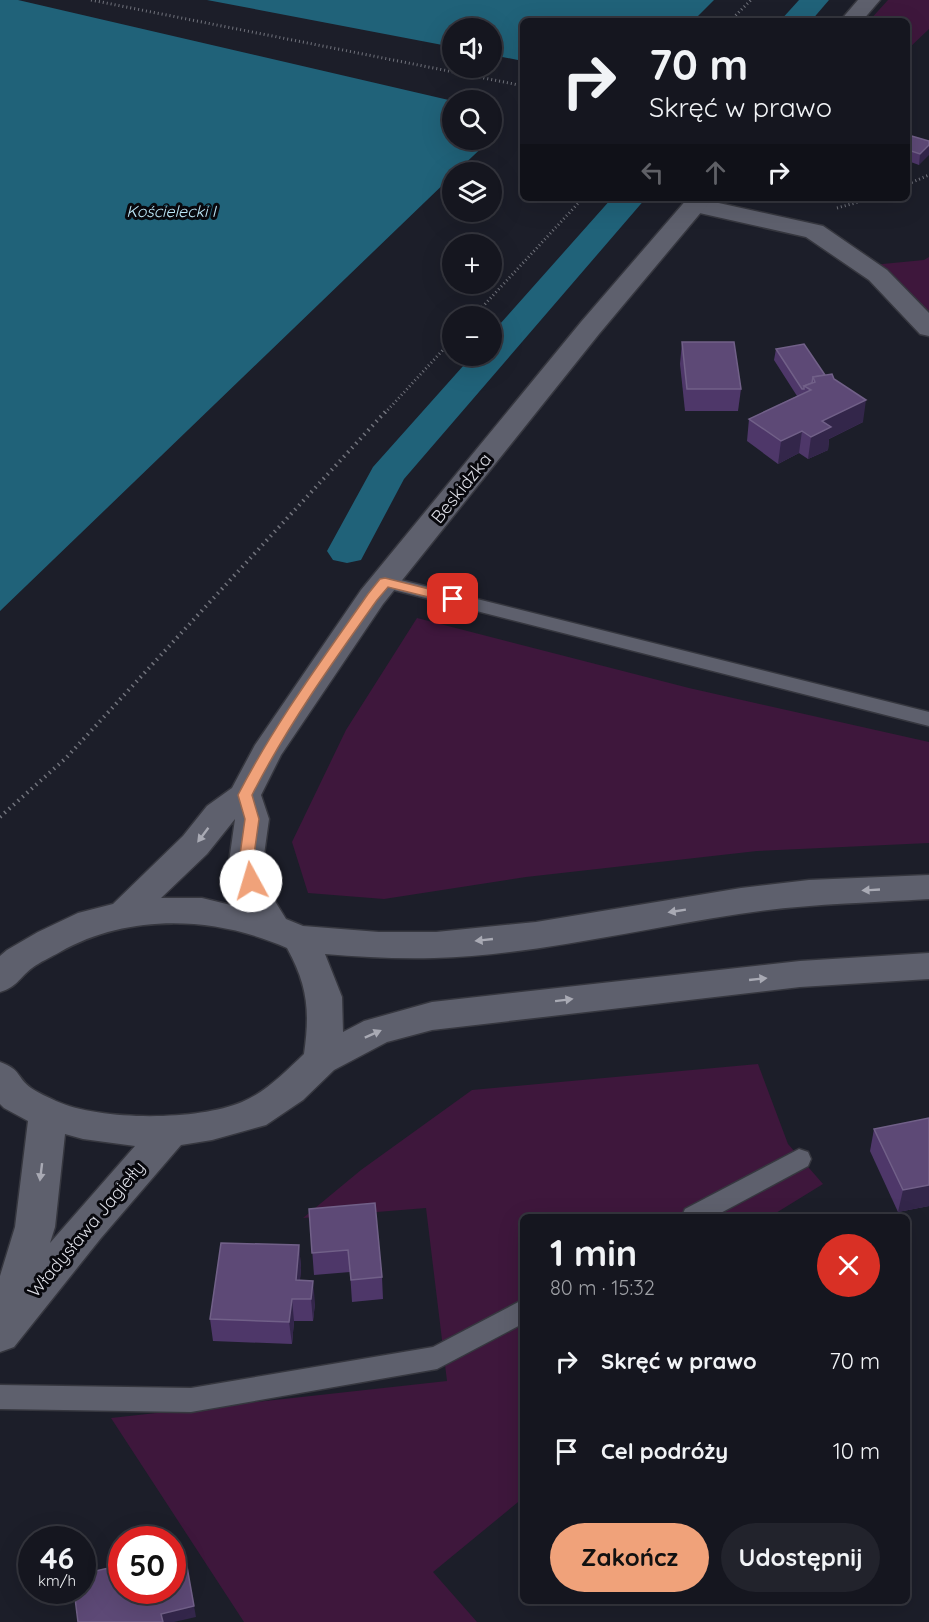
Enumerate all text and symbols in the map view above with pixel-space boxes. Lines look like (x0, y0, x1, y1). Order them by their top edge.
map controls (442, 18, 502, 366)
button: sound (442, 18, 502, 78)
text: 70 m (649, 38, 748, 91)
icon: right (550, 42, 628, 120)
button: search (442, 90, 502, 150)
text: Skręć w prawo (649, 90, 832, 124)
icon: left (636, 156, 669, 189)
icon: ahead (699, 156, 732, 189)
icon: right (762, 156, 795, 189)
button: layers (442, 162, 502, 222)
water label: Kościelecki I (126, 201, 218, 221)
button: + (442, 234, 502, 294)
button: − (442, 306, 502, 366)
street label: Beskidzka (426, 448, 496, 528)
pin (427, 573, 478, 624)
icon: arrive (436, 582, 469, 615)
one-way arrow (197, 827, 209, 843)
position arrow (219, 849, 283, 913)
one-way arrow (861, 885, 880, 894)
one-way arrow (667, 907, 686, 916)
one-way arrow (475, 935, 494, 945)
one-way arrow (748, 974, 767, 983)
one-way arrow (555, 995, 574, 1005)
one-way arrow (364, 1029, 381, 1038)
street label: Władysława Jagiełły (22, 1156, 150, 1302)
one-way arrow (36, 1162, 46, 1181)
text: 1 min (550, 1230, 637, 1275)
button: close (817, 1234, 880, 1297)
text: 80 m · 15:32 (550, 1275, 655, 1300)
icon: right (550, 1345, 583, 1378)
text: Skręć w prawo (601, 1347, 757, 1375)
text: 70 m (830, 1347, 880, 1375)
icon: arrive (550, 1435, 583, 1468)
text: Cel podróży (601, 1437, 728, 1465)
text: 10 m (833, 1437, 880, 1465)
button: Zakończ (550, 1523, 709, 1592)
button: Udostępnij (721, 1523, 880, 1592)
speed limit sign: 50 (108, 1526, 186, 1604)
text: 46 (40, 1539, 74, 1577)
text: km/h (38, 1571, 76, 1590)

